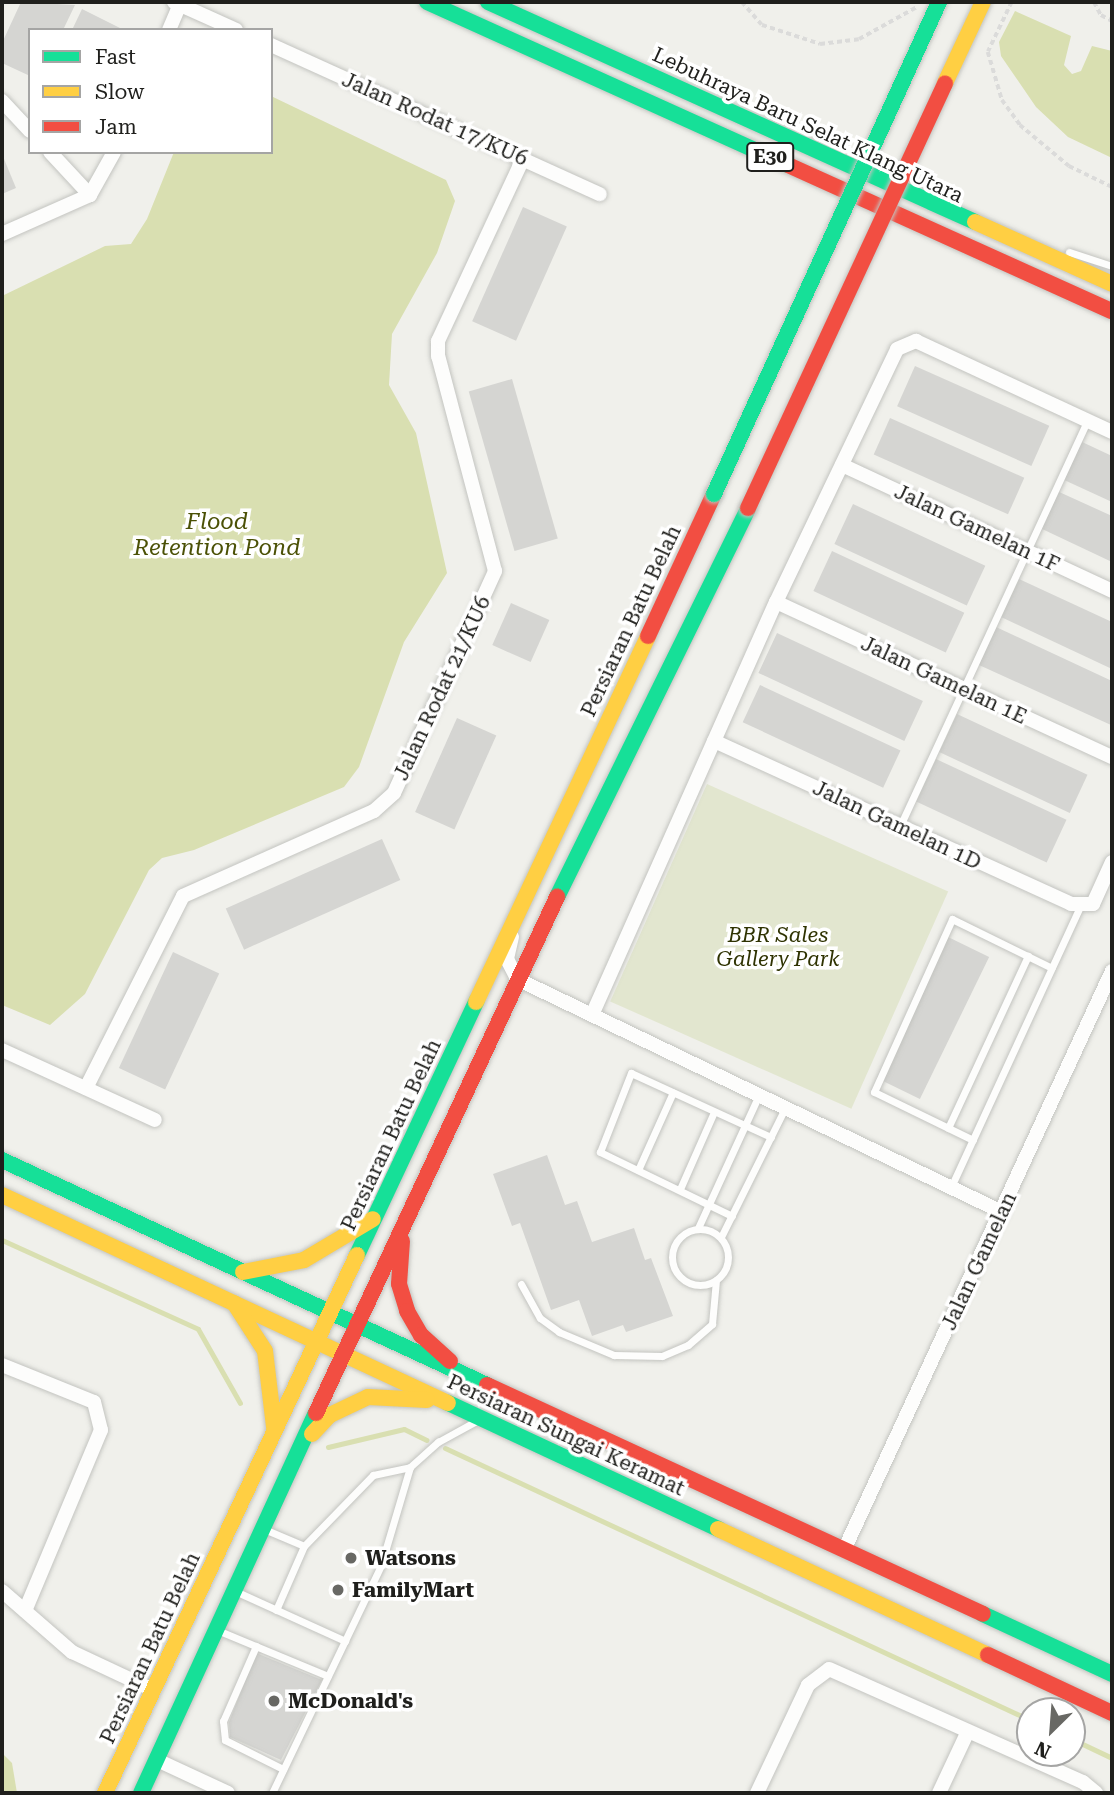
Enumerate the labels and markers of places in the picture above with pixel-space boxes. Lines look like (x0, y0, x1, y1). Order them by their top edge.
place label: Watsons (365, 1545, 456, 1571)
marker: Watsons (343, 1550, 359, 1566)
place label: FamilyMart (352, 1577, 474, 1603)
marker: FamilyMart (330, 1582, 346, 1598)
place label: McDonald's (288, 1688, 413, 1714)
marker: McDonald's (266, 1693, 282, 1709)

